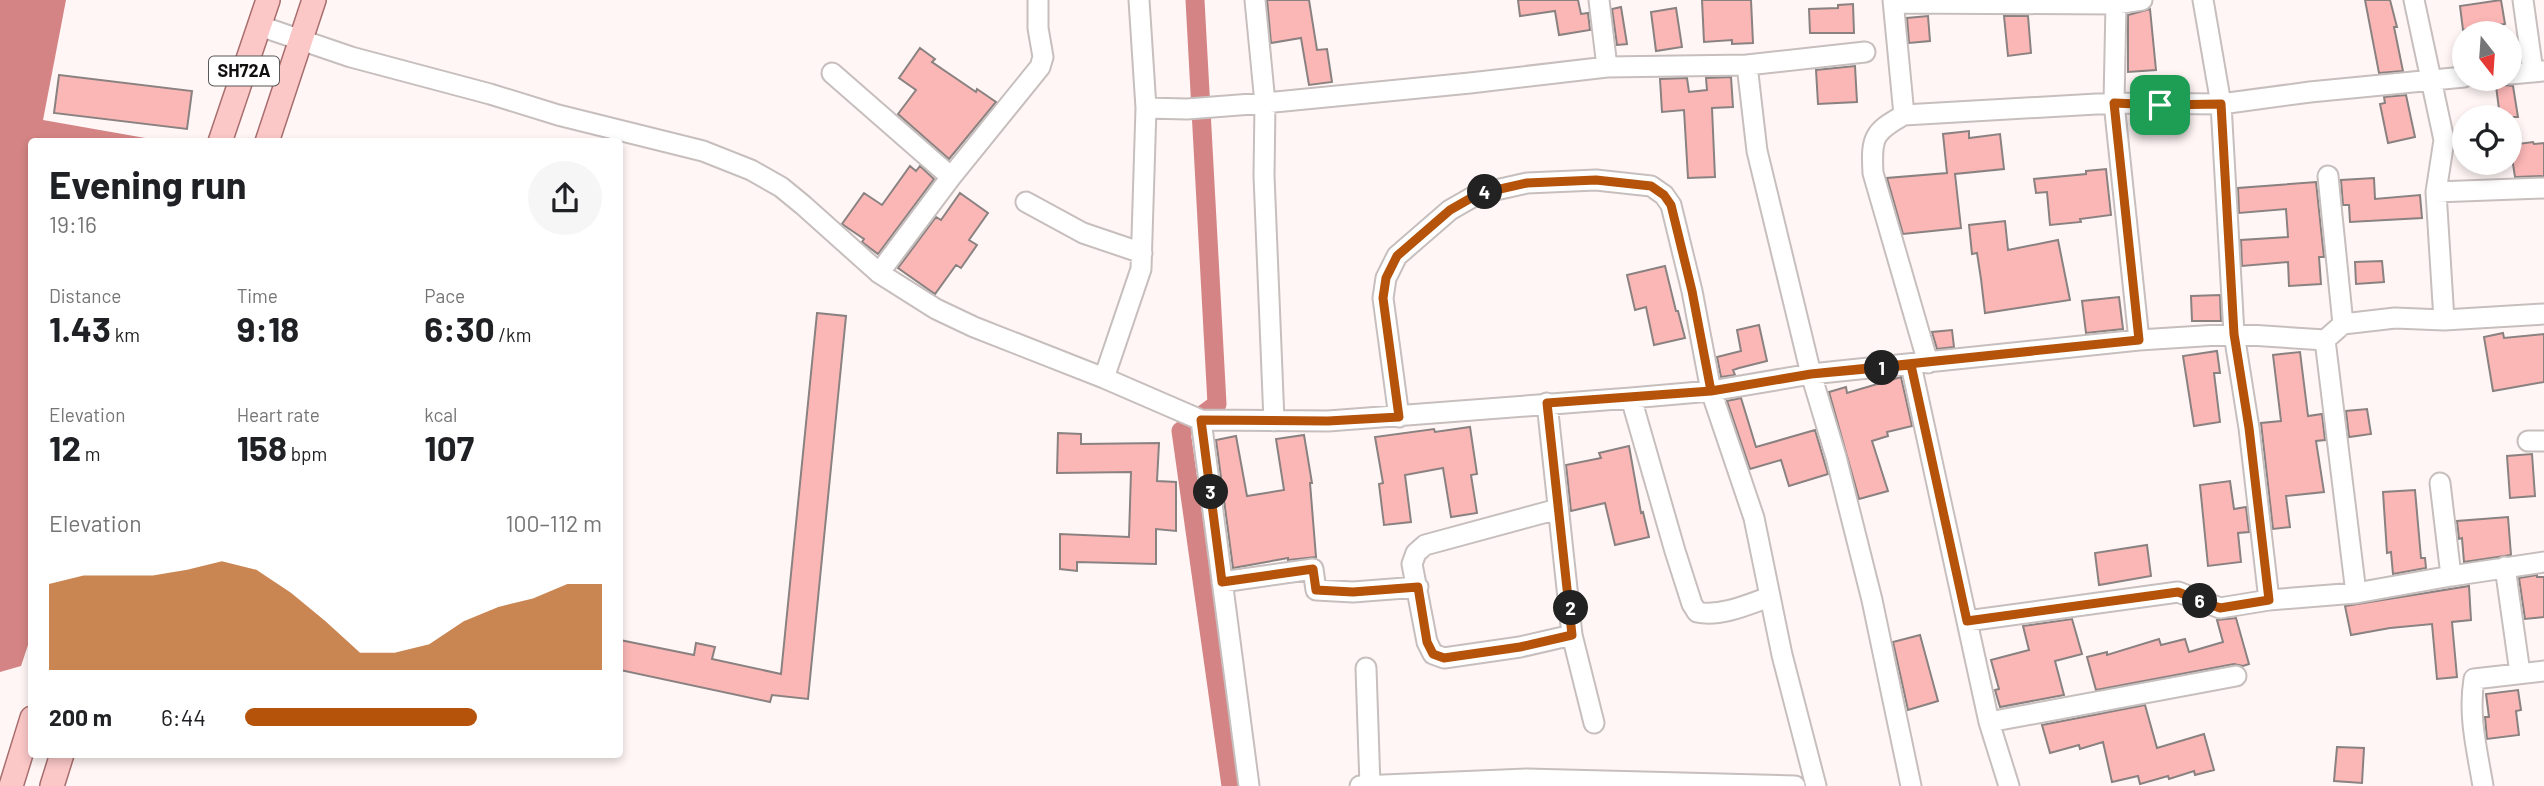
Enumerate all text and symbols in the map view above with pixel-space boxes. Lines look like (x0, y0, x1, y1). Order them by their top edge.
north arrow (2452, 21, 2522, 91)
map controls (2452, 21, 2522, 175)
road number: SH72A (209, 56, 279, 86)
pin (2130, 75, 2190, 135)
icon: arrive (2141, 86, 2179, 124)
button: locate (2452, 105, 2522, 175)
text: Evening run (49, 161, 247, 207)
button: share (528, 161, 602, 235)
pin: 4 (1468, 174, 1502, 210)
text: 4 (1479, 180, 1490, 203)
text: 19:16 (49, 210, 97, 238)
text: Distance (49, 284, 121, 307)
text: Time (237, 284, 278, 307)
text: Pace (424, 284, 465, 307)
text: 1.43 (49, 307, 111, 349)
text: 9:18 (237, 307, 299, 349)
text: 6:30 (424, 307, 495, 349)
text: km (111, 323, 140, 346)
text: /km (495, 323, 531, 346)
pin: 1 (1864, 350, 1899, 386)
text: 1 (1878, 356, 1885, 379)
text: Elevation (49, 403, 126, 426)
text: Heart rate (237, 403, 320, 426)
text: kcal (424, 403, 457, 426)
text: 12 (49, 426, 81, 468)
text: 158 (237, 426, 287, 468)
text: 107 (424, 426, 474, 468)
text: m (81, 442, 101, 465)
text: bpm (287, 442, 327, 465)
pin: 3 (1194, 475, 1228, 510)
text: 3 (1205, 480, 1216, 503)
text: Elevation (49, 509, 142, 537)
text: 100–112 m (505, 509, 602, 537)
pin: 6 (2182, 584, 2218, 618)
text: 6 (2194, 589, 2205, 612)
pin: 2 (1554, 590, 1588, 626)
text: 2 (1565, 596, 1576, 619)
text: 200 m (49, 703, 112, 731)
text: 6:44 (161, 703, 206, 731)

